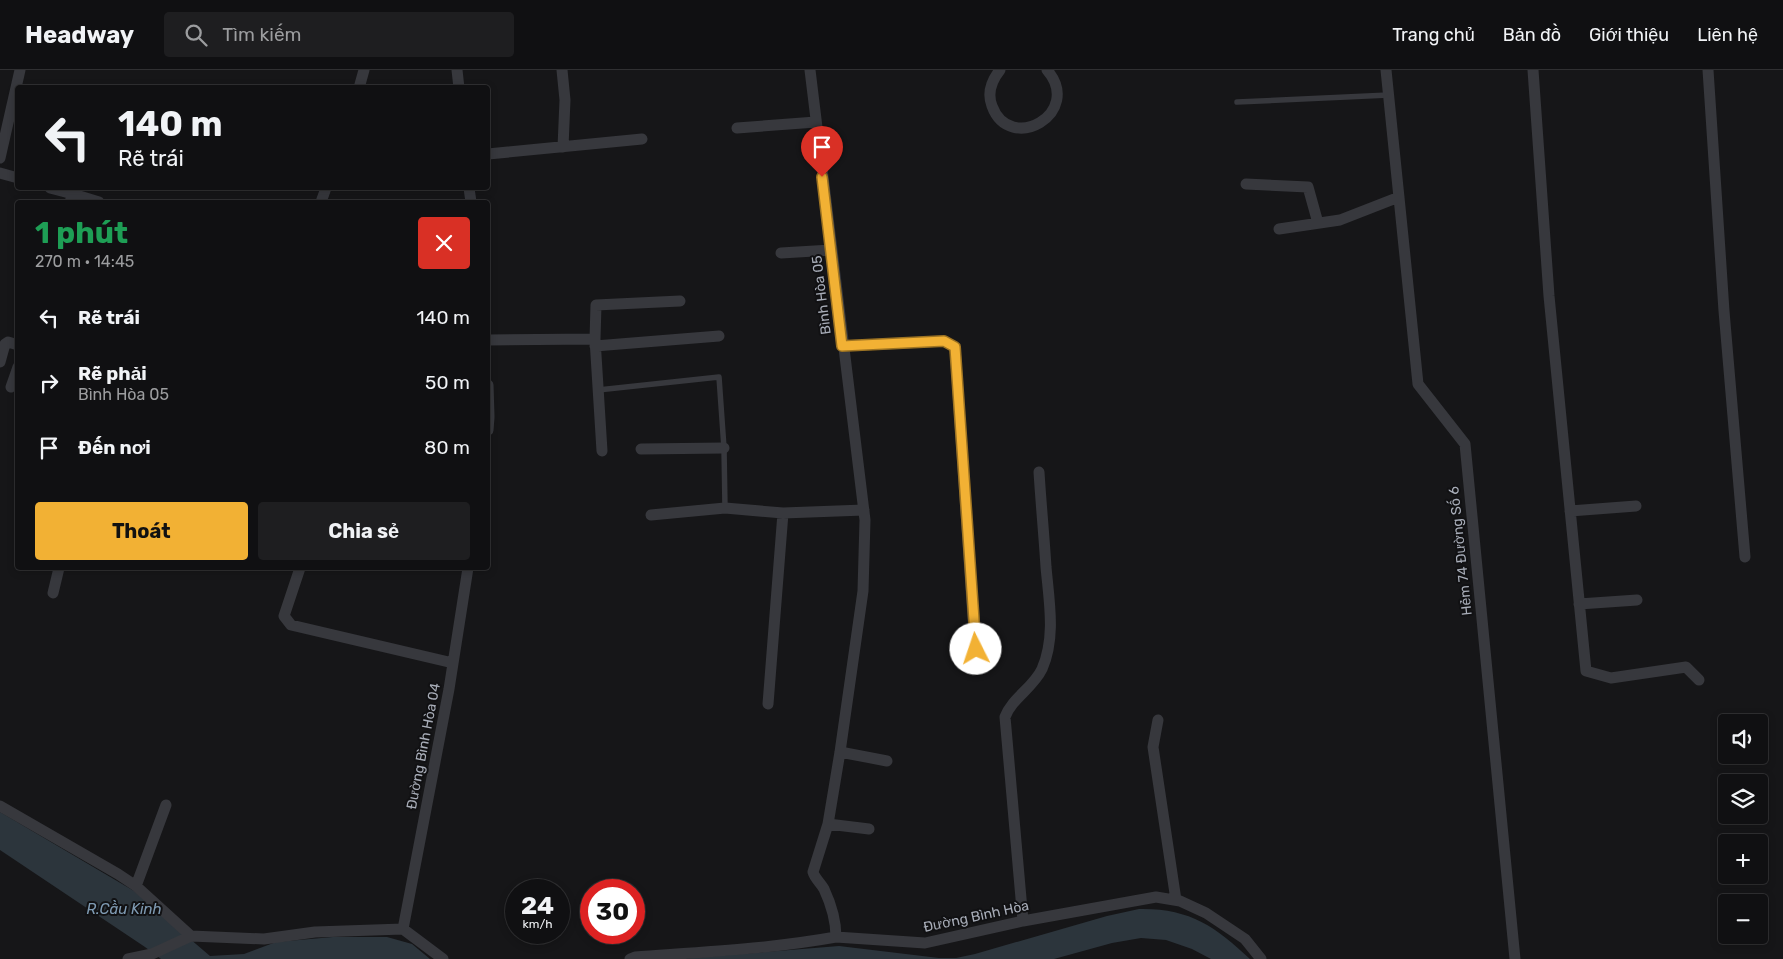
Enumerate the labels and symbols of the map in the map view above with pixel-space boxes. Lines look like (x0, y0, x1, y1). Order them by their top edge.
pin (801, 126, 843, 177)
street label: Bình Hòa 05 (808, 254, 835, 335)
street label: Hẻm 74 Đường Số 6 (1444, 486, 1476, 616)
position arrow (949, 622, 1001, 674)
street label: Đường Bình Hòa 04 (403, 681, 444, 811)
speed limit sign: 30 (580, 879, 645, 944)
street label: Đường Bình Hòa (922, 897, 1030, 936)
water label: R.Cầu Kinh (86, 900, 162, 918)

